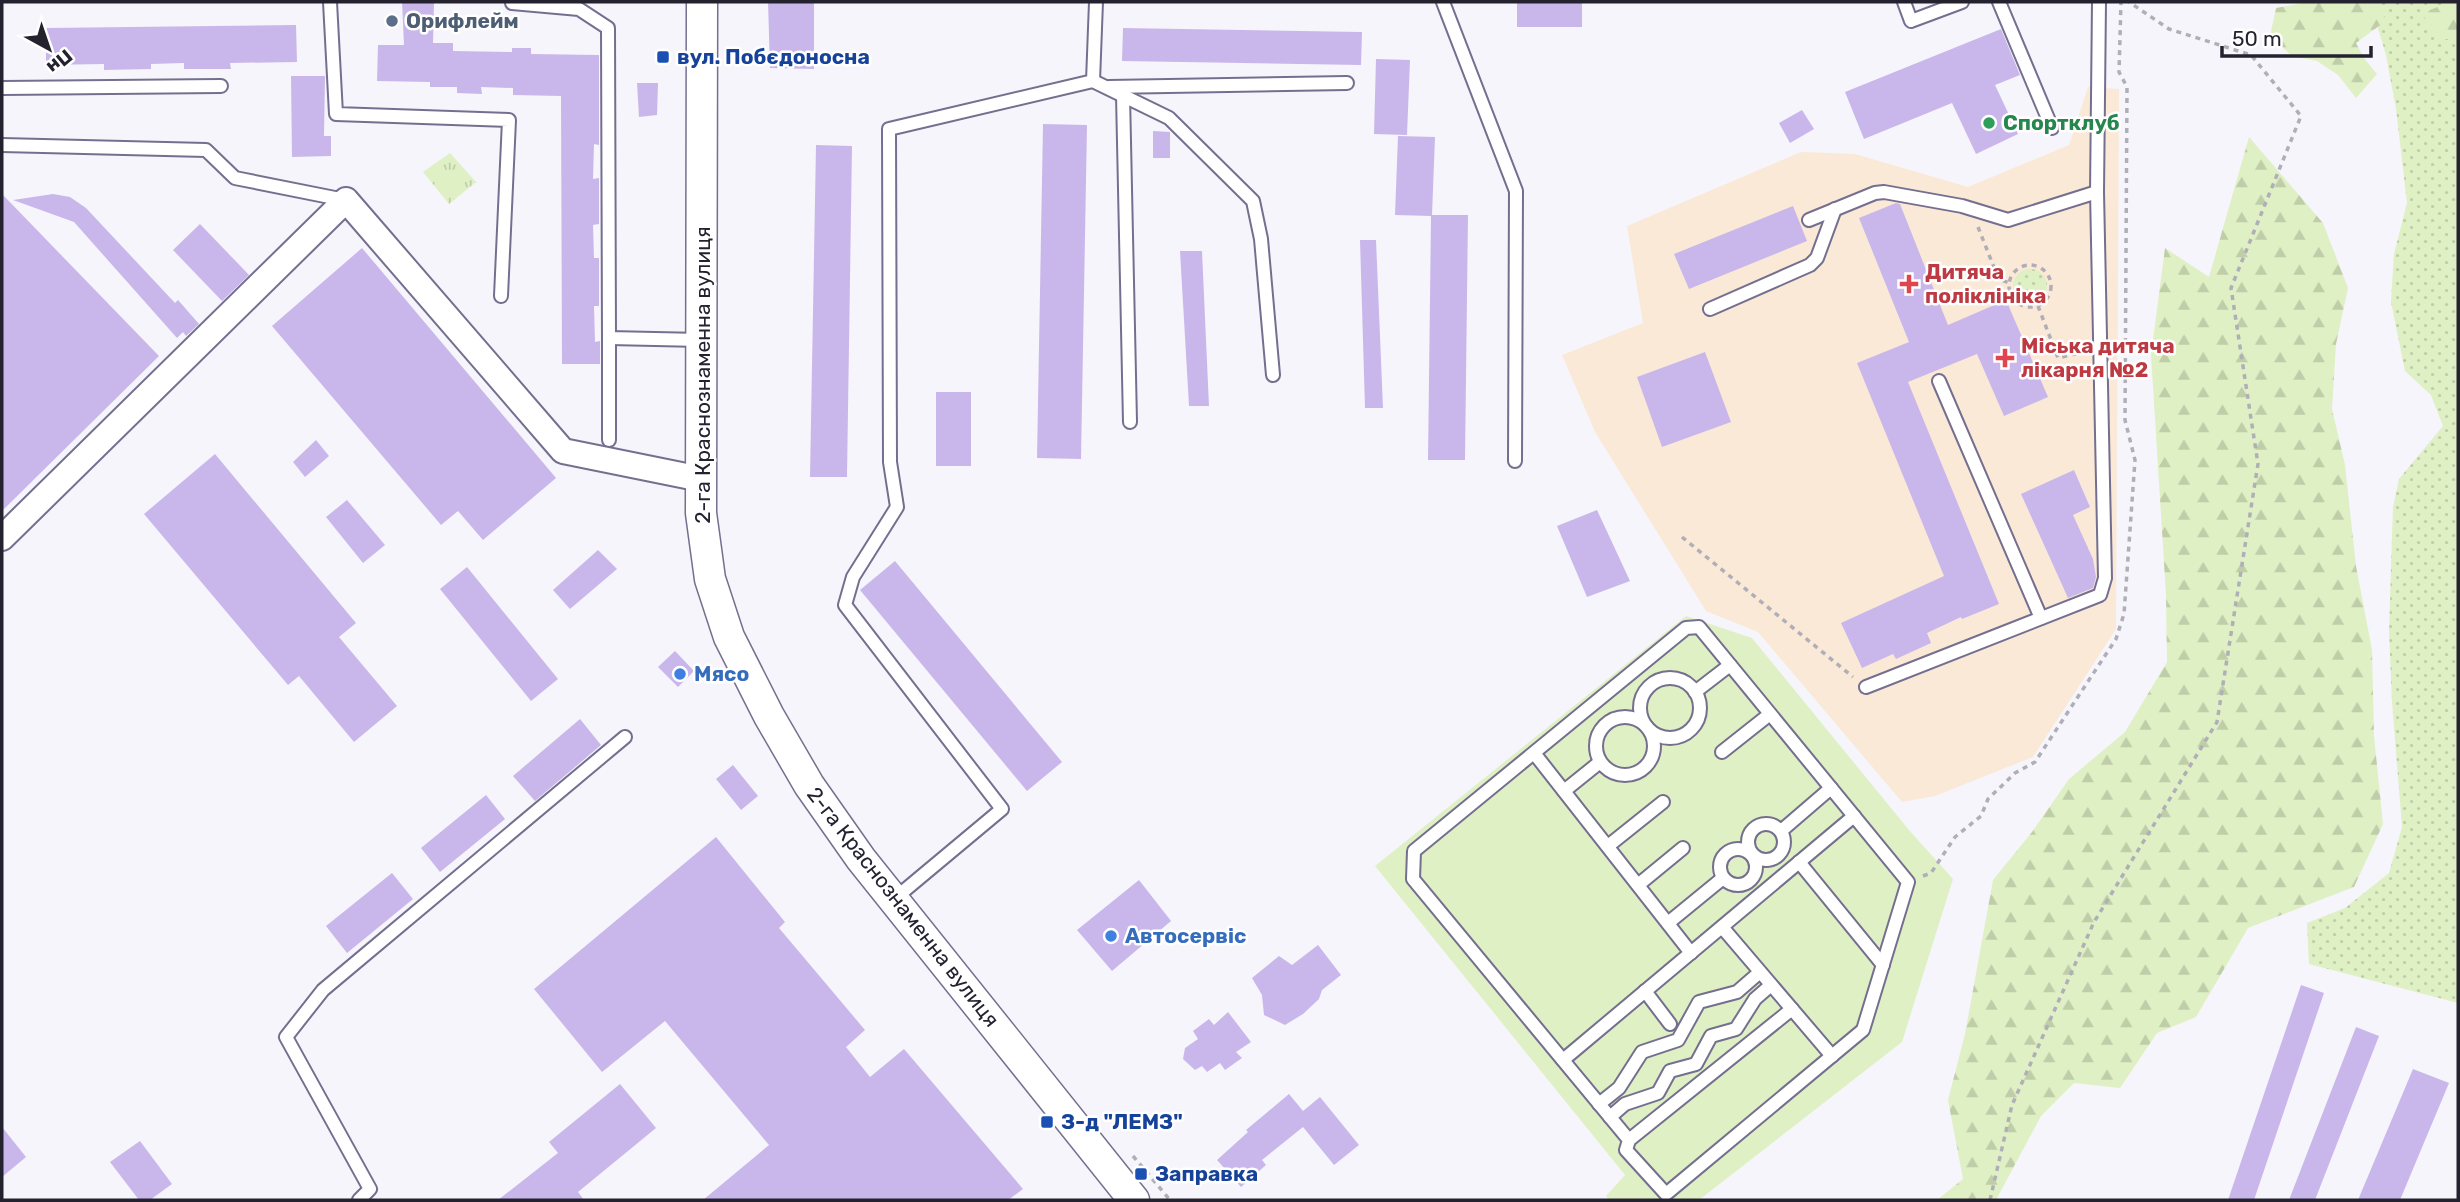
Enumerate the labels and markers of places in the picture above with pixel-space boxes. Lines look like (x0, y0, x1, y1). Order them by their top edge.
place label: Орифлейм (406, 8, 519, 33)
marker: Орифлейм (384, 13, 400, 29)
place label: вул. Побєдоносна (677, 44, 870, 69)
marker: вул. Побєдоносна (655, 49, 671, 65)
place label: Спортклуб (2003, 110, 2120, 135)
marker: Спортклуб (1981, 115, 1997, 131)
place label: Дитяча поліклініка (1925, 259, 2046, 308)
marker: Дитяча поліклініка (1899, 274, 1919, 294)
place label: Міська дитяча лікарня №2 (2021, 333, 2175, 382)
marker: Міська дитяча лікарня №2 (1995, 348, 2015, 368)
place label: Мясо (694, 661, 749, 686)
marker: Мясо (672, 666, 688, 682)
place label: Автосервіс (1125, 923, 1246, 948)
marker: Автосервіс (1103, 928, 1119, 944)
place label: З-д "ЛЕМЗ" (1061, 1109, 1183, 1134)
marker: З-д "ЛЕМЗ" (1039, 1114, 1055, 1130)
place label: Заправка (1155, 1161, 1258, 1186)
marker: Заправка (1133, 1166, 1149, 1182)

